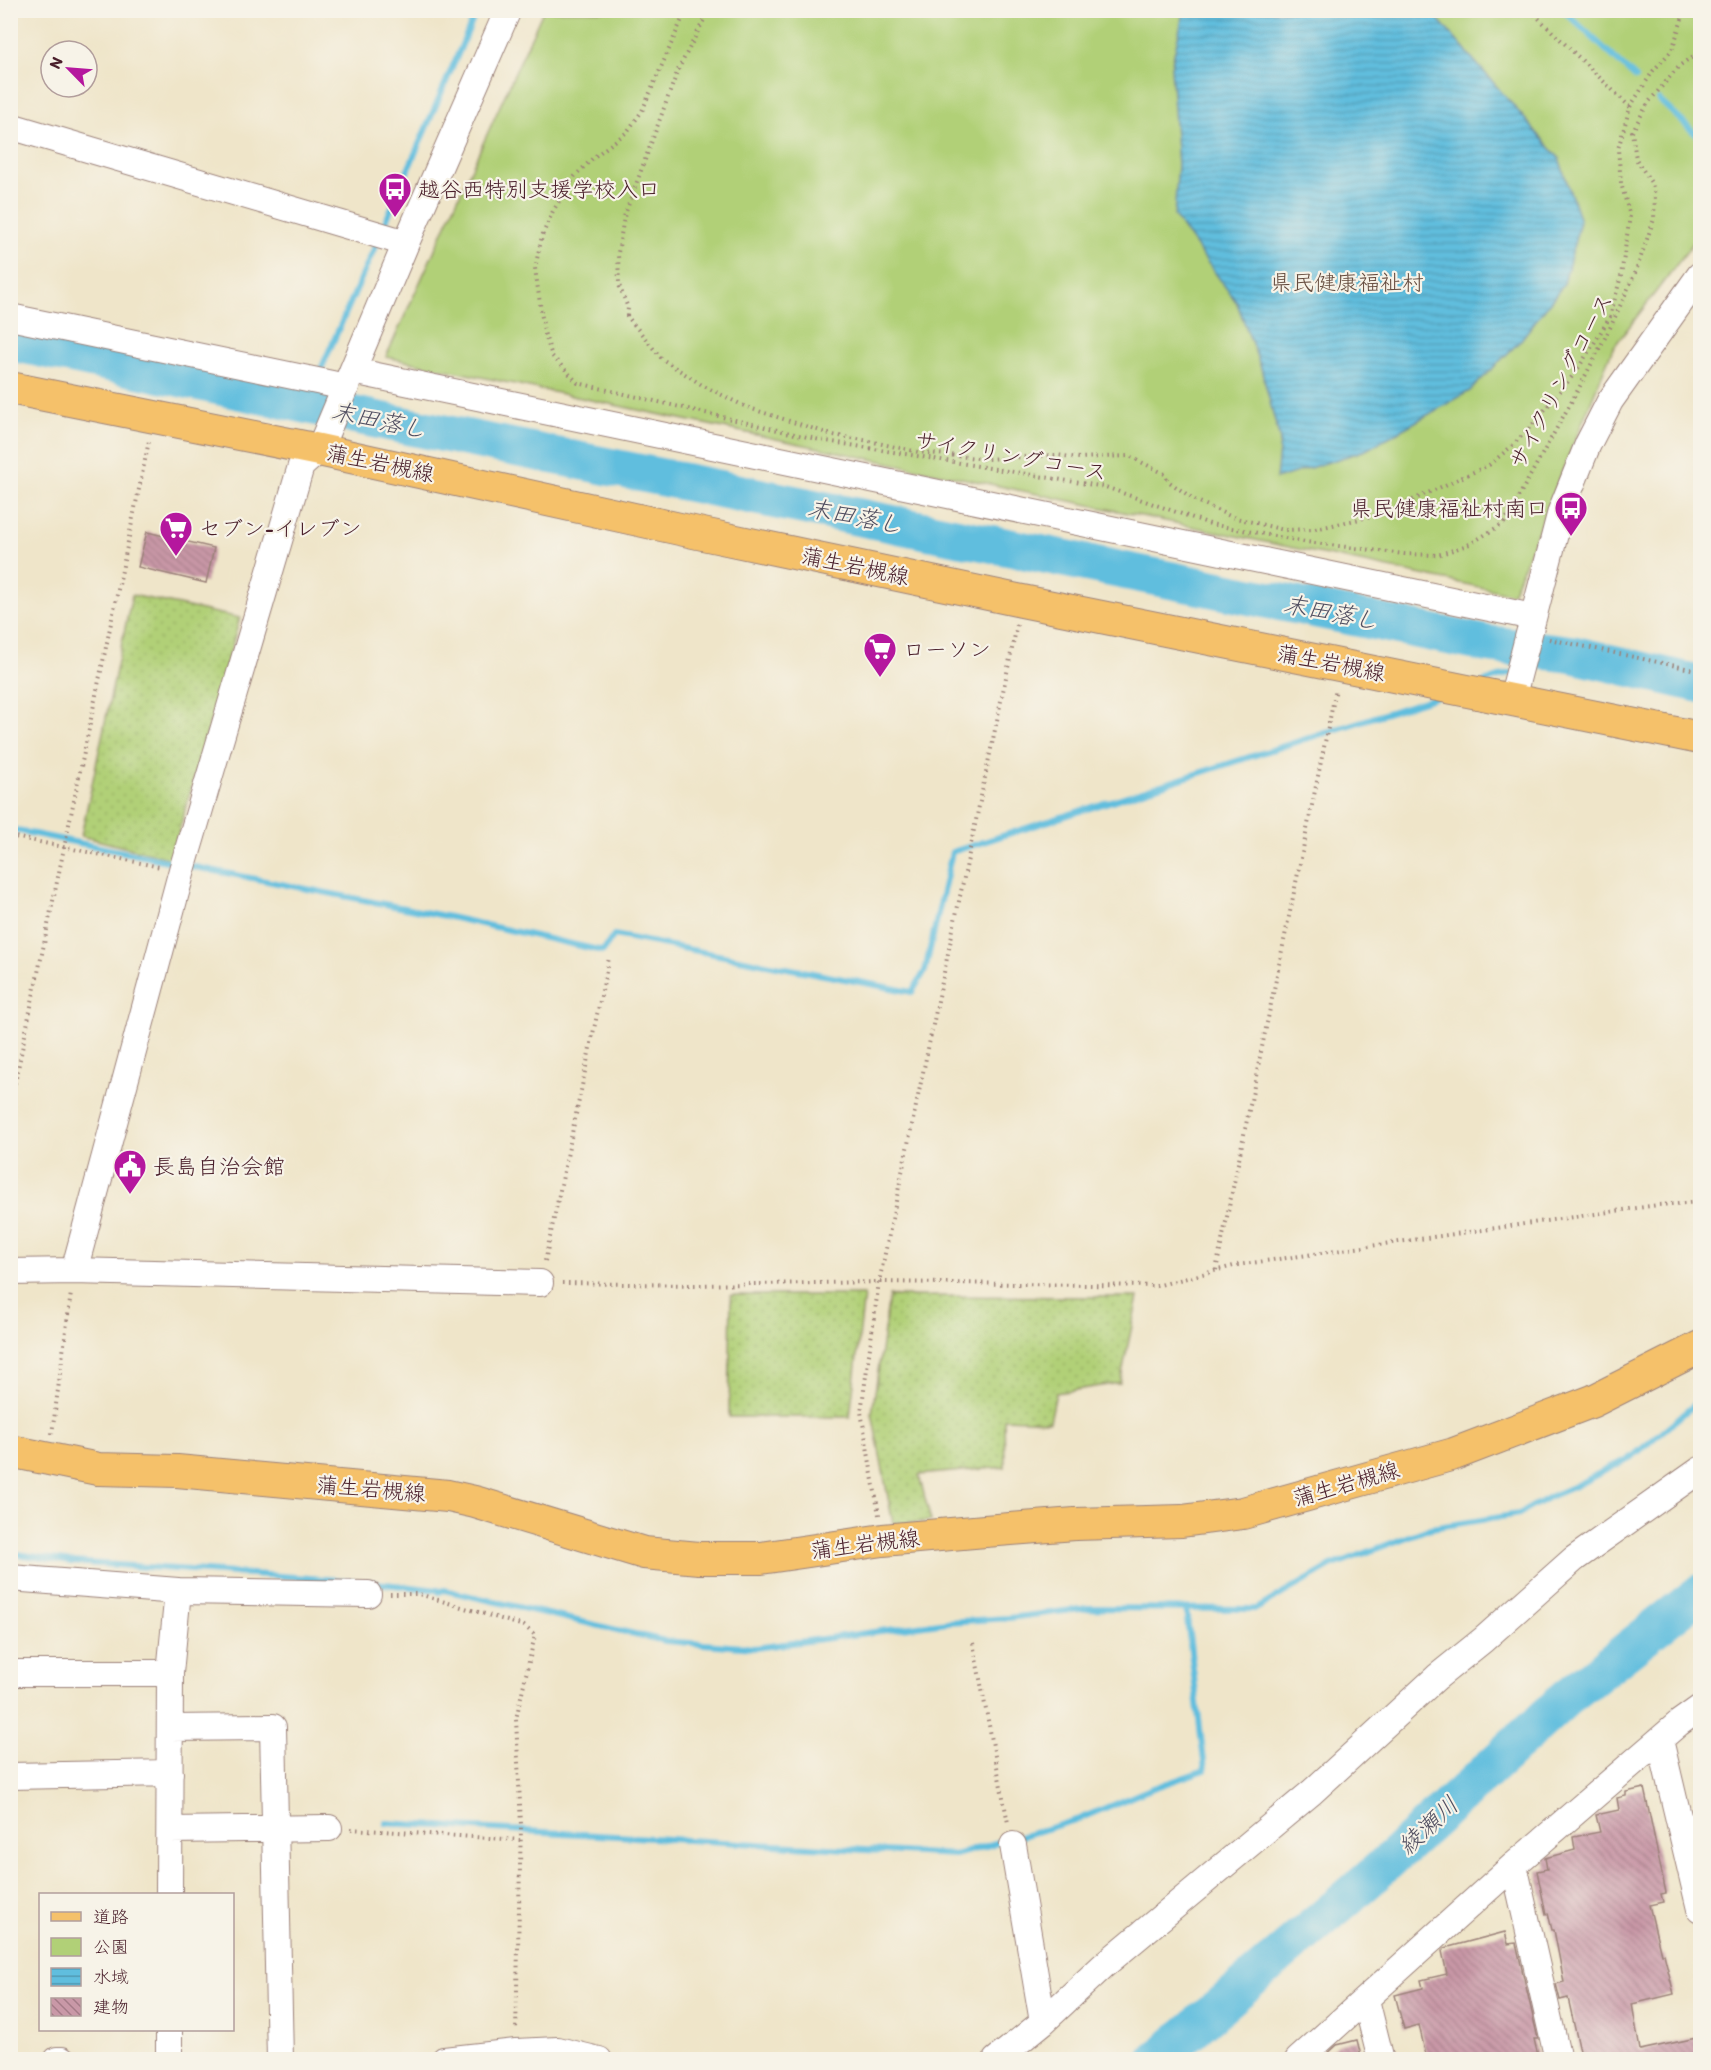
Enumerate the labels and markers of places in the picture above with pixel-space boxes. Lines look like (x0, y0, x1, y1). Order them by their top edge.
bus stop icon: 越谷西特別支援学校入口 (377, 171, 413, 218)
place label: 越谷西特別支援学校入口 (418, 176, 660, 203)
bus stop icon: 県民健康福祉村南口 (1553, 490, 1589, 537)
place label: 県民健康福祉村南口 (1350, 495, 1548, 522)
supermarket icon: セブン-イレブン (158, 510, 194, 557)
place label: セブン-イレブン (199, 515, 362, 542)
supermarket icon: ローソン (862, 631, 898, 678)
place label: ローソン (903, 636, 991, 663)
public building icon: 長島自治会館 (112, 1148, 148, 1195)
place label: 長島自治会館 (153, 1153, 285, 1180)

